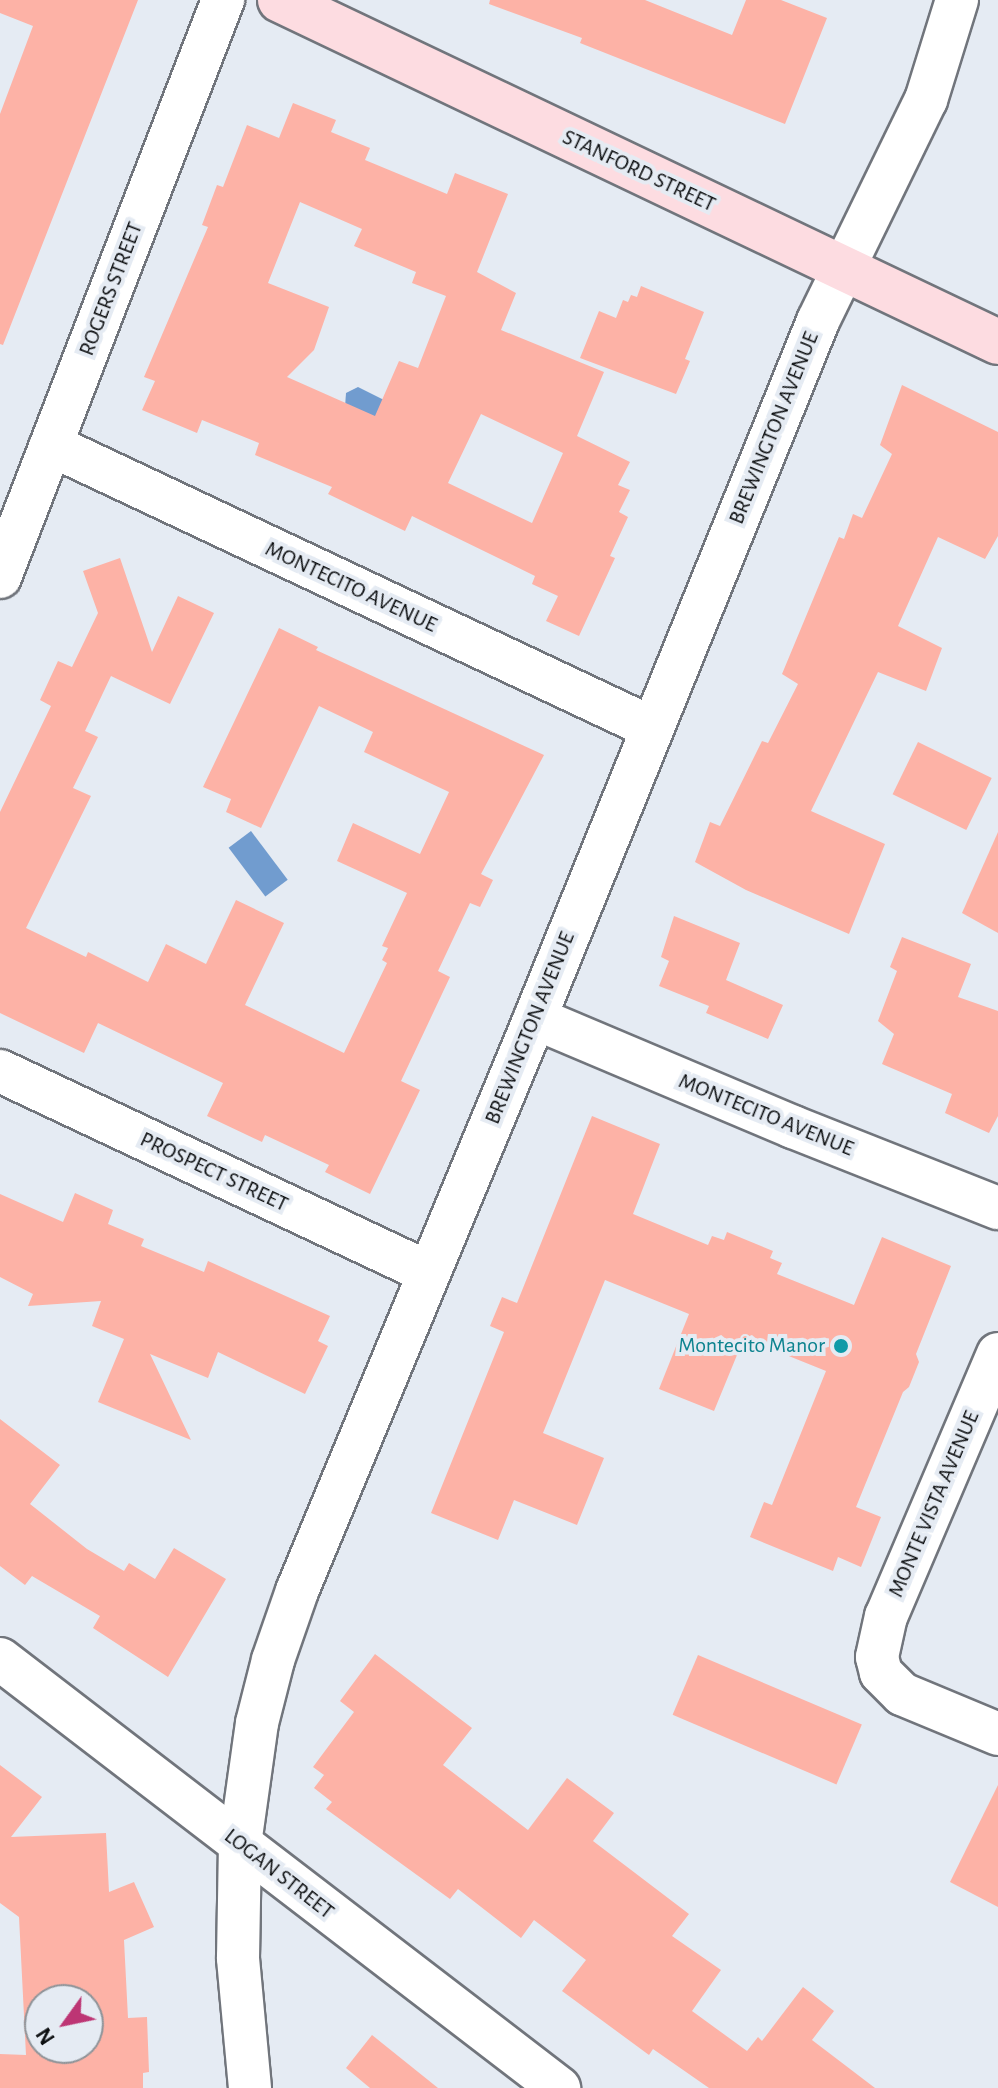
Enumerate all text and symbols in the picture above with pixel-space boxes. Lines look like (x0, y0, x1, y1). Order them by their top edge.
street label: STANFORD STREET (558, 124, 720, 218)
street label: ROGERS STREET (73, 218, 149, 360)
street label: BREWINGTON AVENUE (723, 328, 825, 528)
street label: MONTECITO AVENUE (261, 536, 441, 638)
street label: BREWINGTON AVENUE (479, 928, 581, 1128)
street label: MONTECITO AVENUE (675, 1068, 857, 1162)
street label: PROSPECT STREET (136, 1126, 292, 1218)
place label: Montecito Manor (678, 1333, 825, 1359)
marker: Montecito Manor (832, 1337, 850, 1355)
street label: MONTE VISTA AVENUE (883, 1407, 985, 1601)
street label: LOGAN STREET (219, 1823, 339, 1925)
north arrow (24, 1984, 104, 2064)
text: N (32, 2024, 59, 2048)

